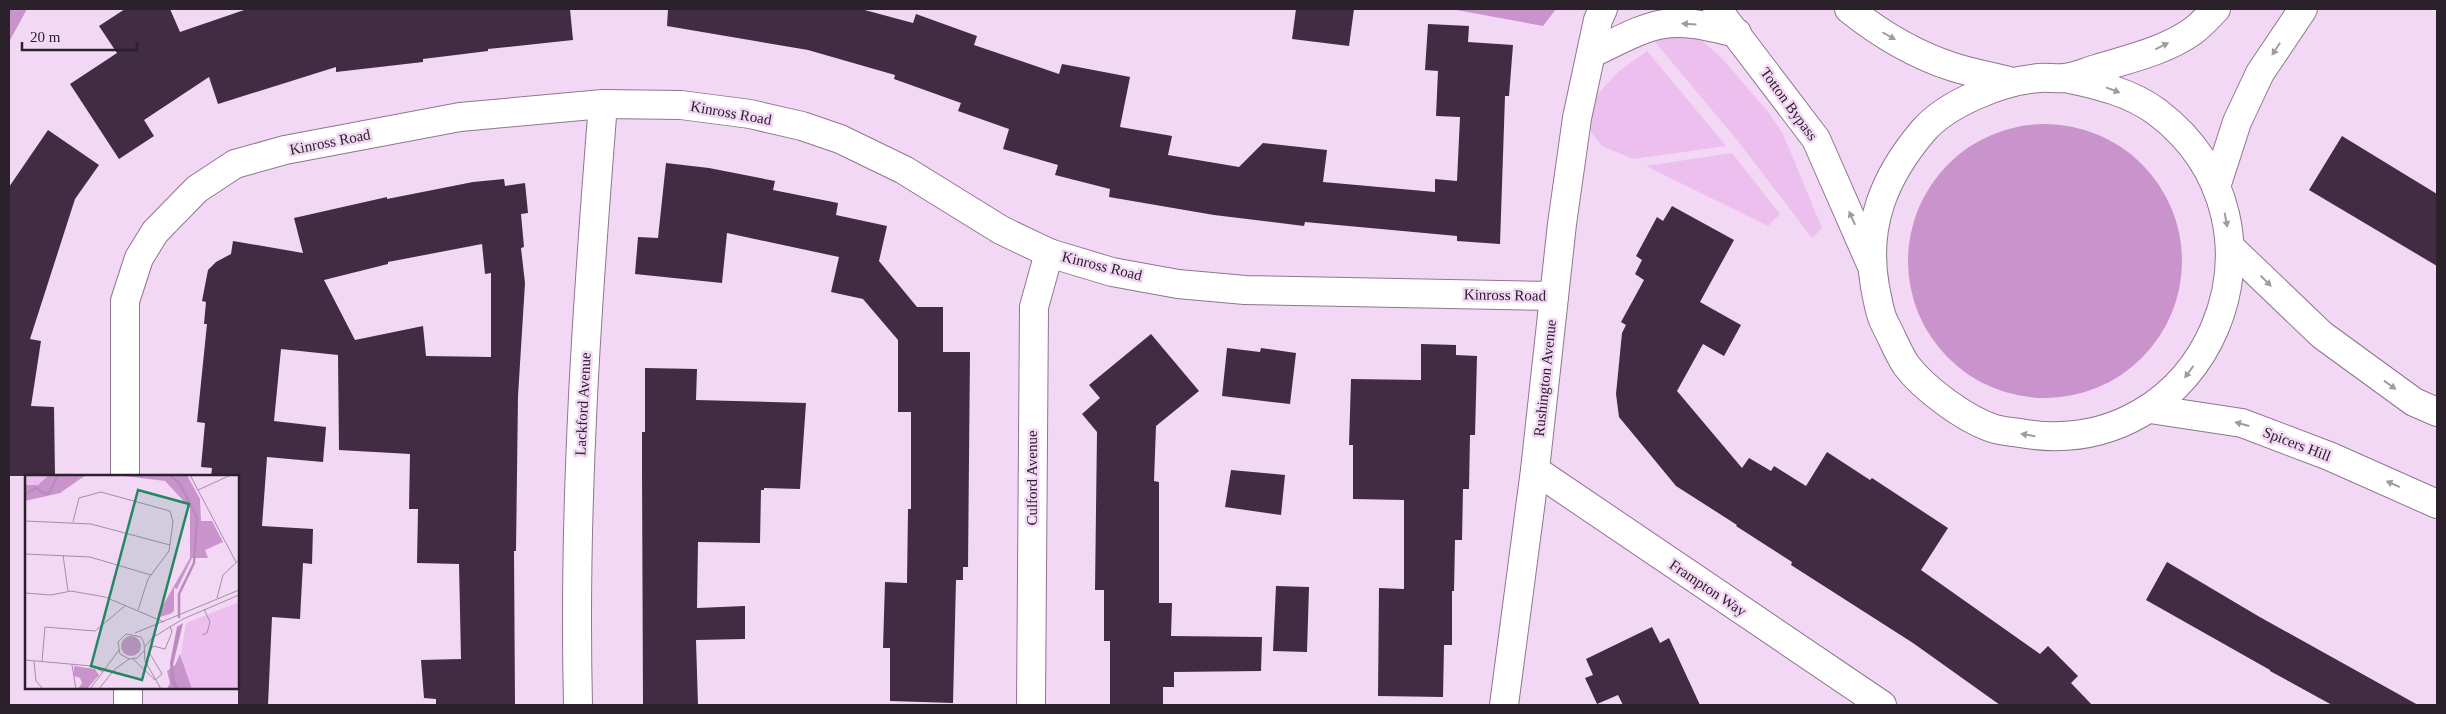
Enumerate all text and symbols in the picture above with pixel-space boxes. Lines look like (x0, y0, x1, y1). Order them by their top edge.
scale bar (22, 20, 138, 52)
one-way arrow (1681, 20, 1697, 28)
text: 20 m (30, 29, 61, 45)
one-way arrow (1882, 32, 1896, 41)
one-way arrow (2155, 42, 2169, 50)
one-way arrow (2271, 42, 2280, 55)
street label: Totton Bypass (1757, 64, 1821, 144)
one-way arrow (2106, 87, 2121, 94)
street label: Kinross Road (689, 98, 773, 128)
street label: Kinross Road (288, 126, 372, 158)
one-way arrow (1847, 211, 1855, 225)
one-way arrow (2222, 213, 2230, 228)
street label: Kinross Road (1060, 248, 1144, 284)
one-way arrow (2259, 275, 2271, 287)
street label: Kinross Road (1464, 286, 1547, 304)
street label: Rushington Avenue (1531, 318, 1559, 437)
street label: Lackford Avenue (572, 352, 594, 456)
one-way arrow (2183, 365, 2194, 378)
one-way arrow (2383, 380, 2397, 390)
one-way arrow (2235, 419, 2250, 427)
street label: Spicers Hill (2261, 424, 2333, 464)
street label: Culford Avenue (1024, 430, 1040, 526)
one-way arrow (2020, 430, 2036, 438)
inset map (25, 475, 239, 689)
one-way arrow (2386, 480, 2400, 488)
street label: Frampton Way (1667, 557, 1750, 620)

